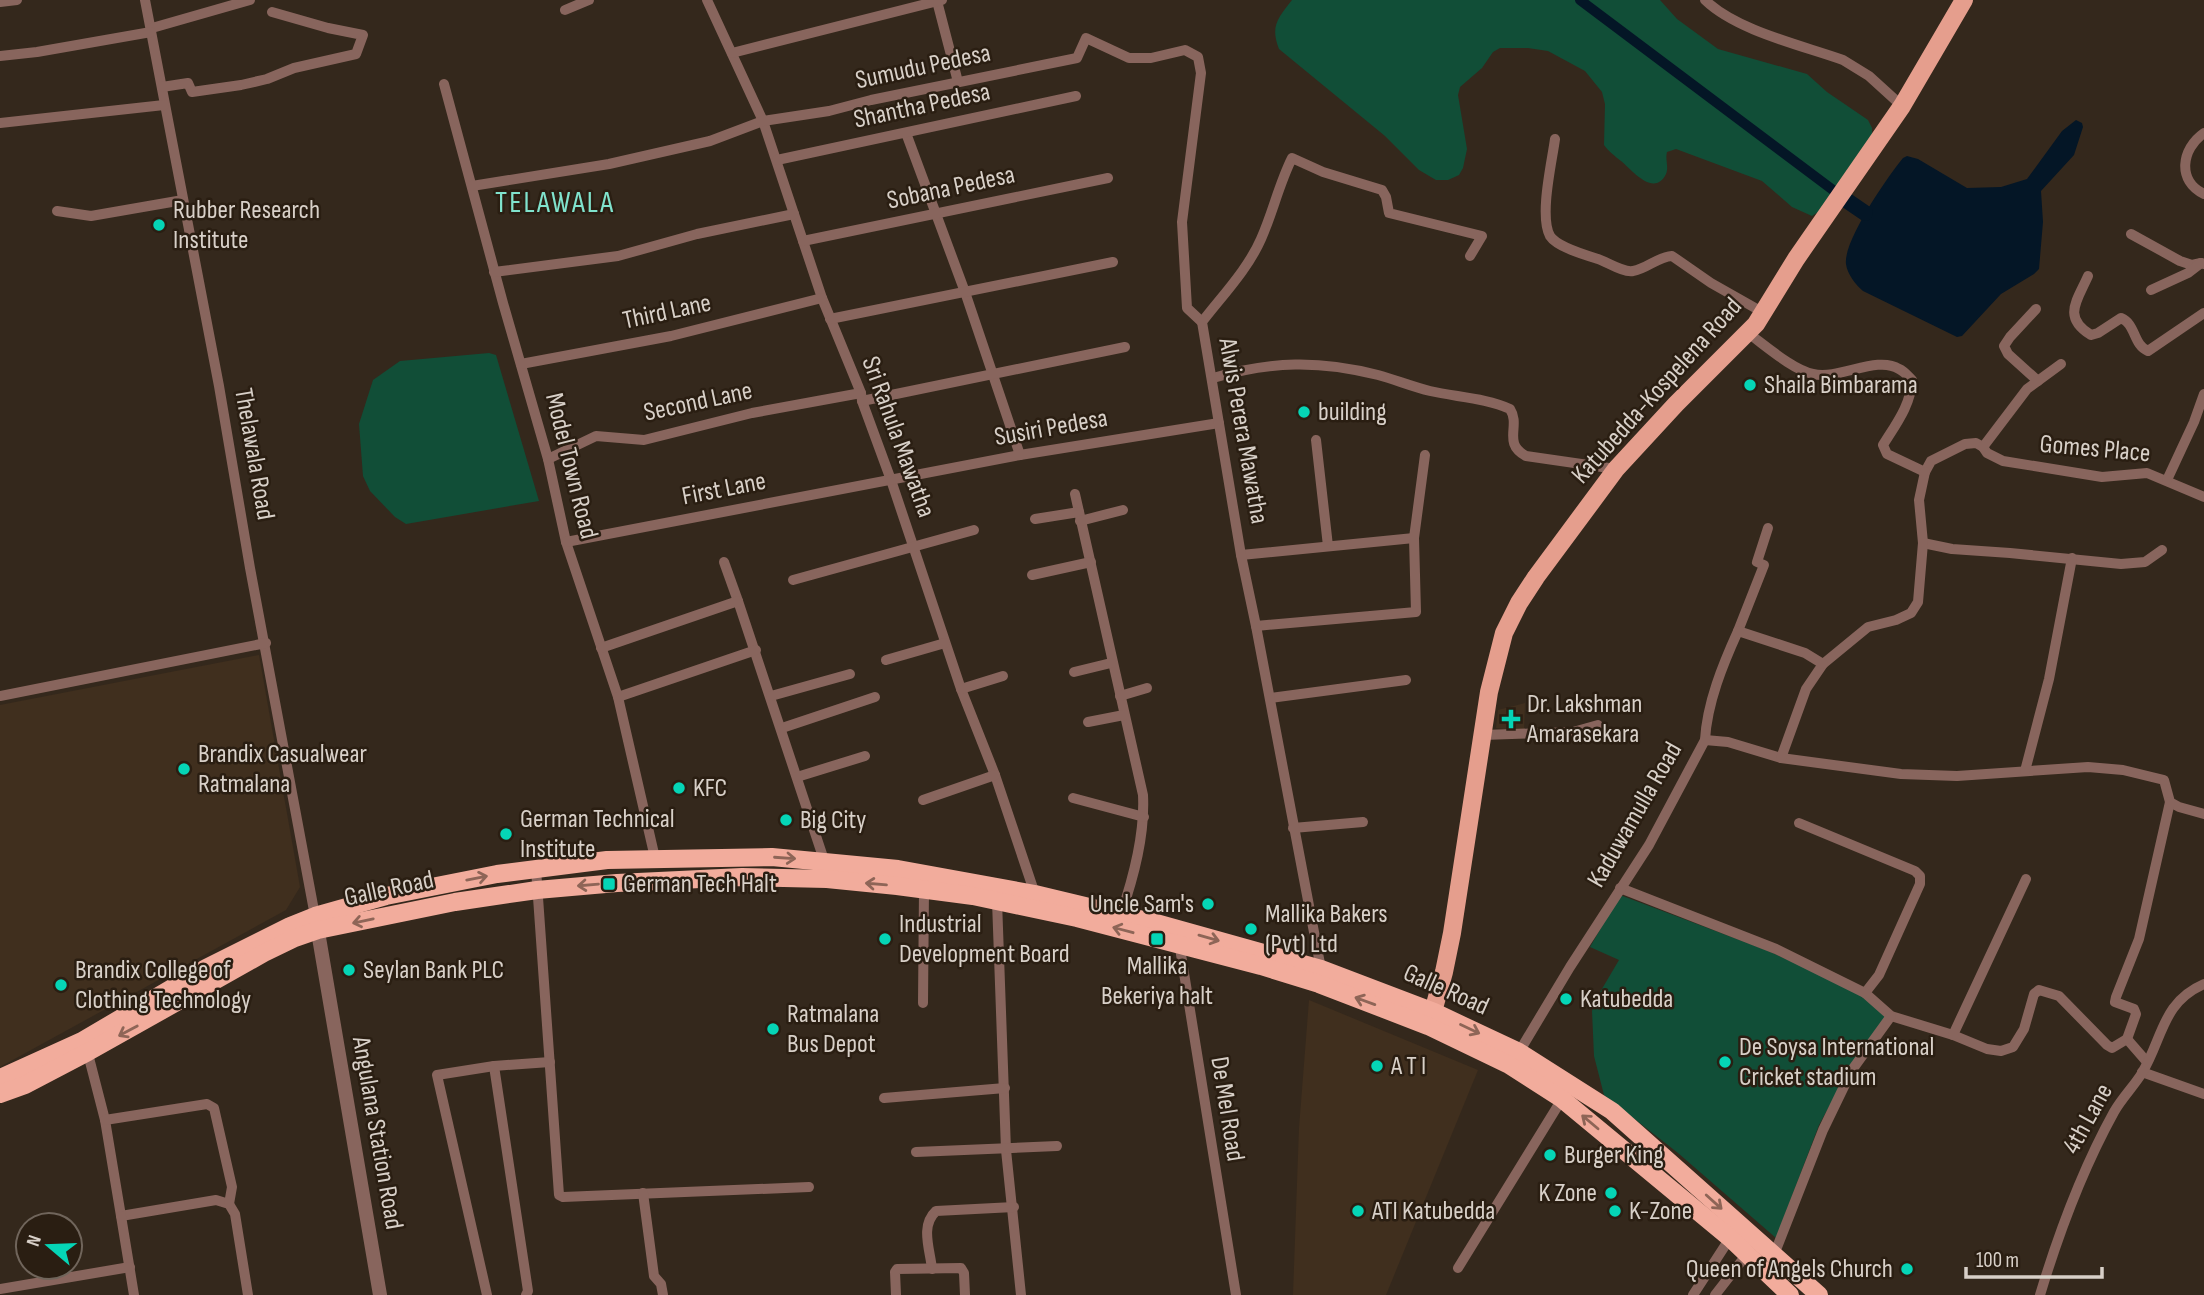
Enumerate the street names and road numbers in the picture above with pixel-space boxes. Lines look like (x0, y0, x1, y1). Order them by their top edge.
street label: Sumudu Pedesa (853, 38, 993, 96)
street label: Shantha Pedesa (851, 76, 993, 136)
street label: Sobana Pedesa (884, 159, 1018, 217)
street label: Third Lane (620, 288, 714, 336)
street label: Katubedda-Kospelena Road (1565, 292, 1749, 490)
street label: Alwis Perera Mawatha (1211, 335, 1275, 526)
street label: Sri Rahula Mawatha (855, 352, 941, 522)
street label: Second Lane (641, 375, 755, 429)
street label: Thelawala Road (227, 386, 281, 522)
street label: Model Town Road (538, 390, 604, 542)
street label: Susiri Pedesa (992, 403, 1110, 453)
street label: Gomes Place (2038, 429, 2152, 469)
street label: First Lane (679, 466, 769, 512)
street label: Kaduwamulla Road (1581, 737, 1689, 893)
street label: Galle Road (342, 864, 436, 914)
street label: Galle Road (1398, 957, 1494, 1023)
street label: Angulana Station Road (345, 1033, 409, 1232)
street label: De Mel Road (1203, 1054, 1251, 1164)
street label: 4th Lane (2056, 1079, 2120, 1159)

